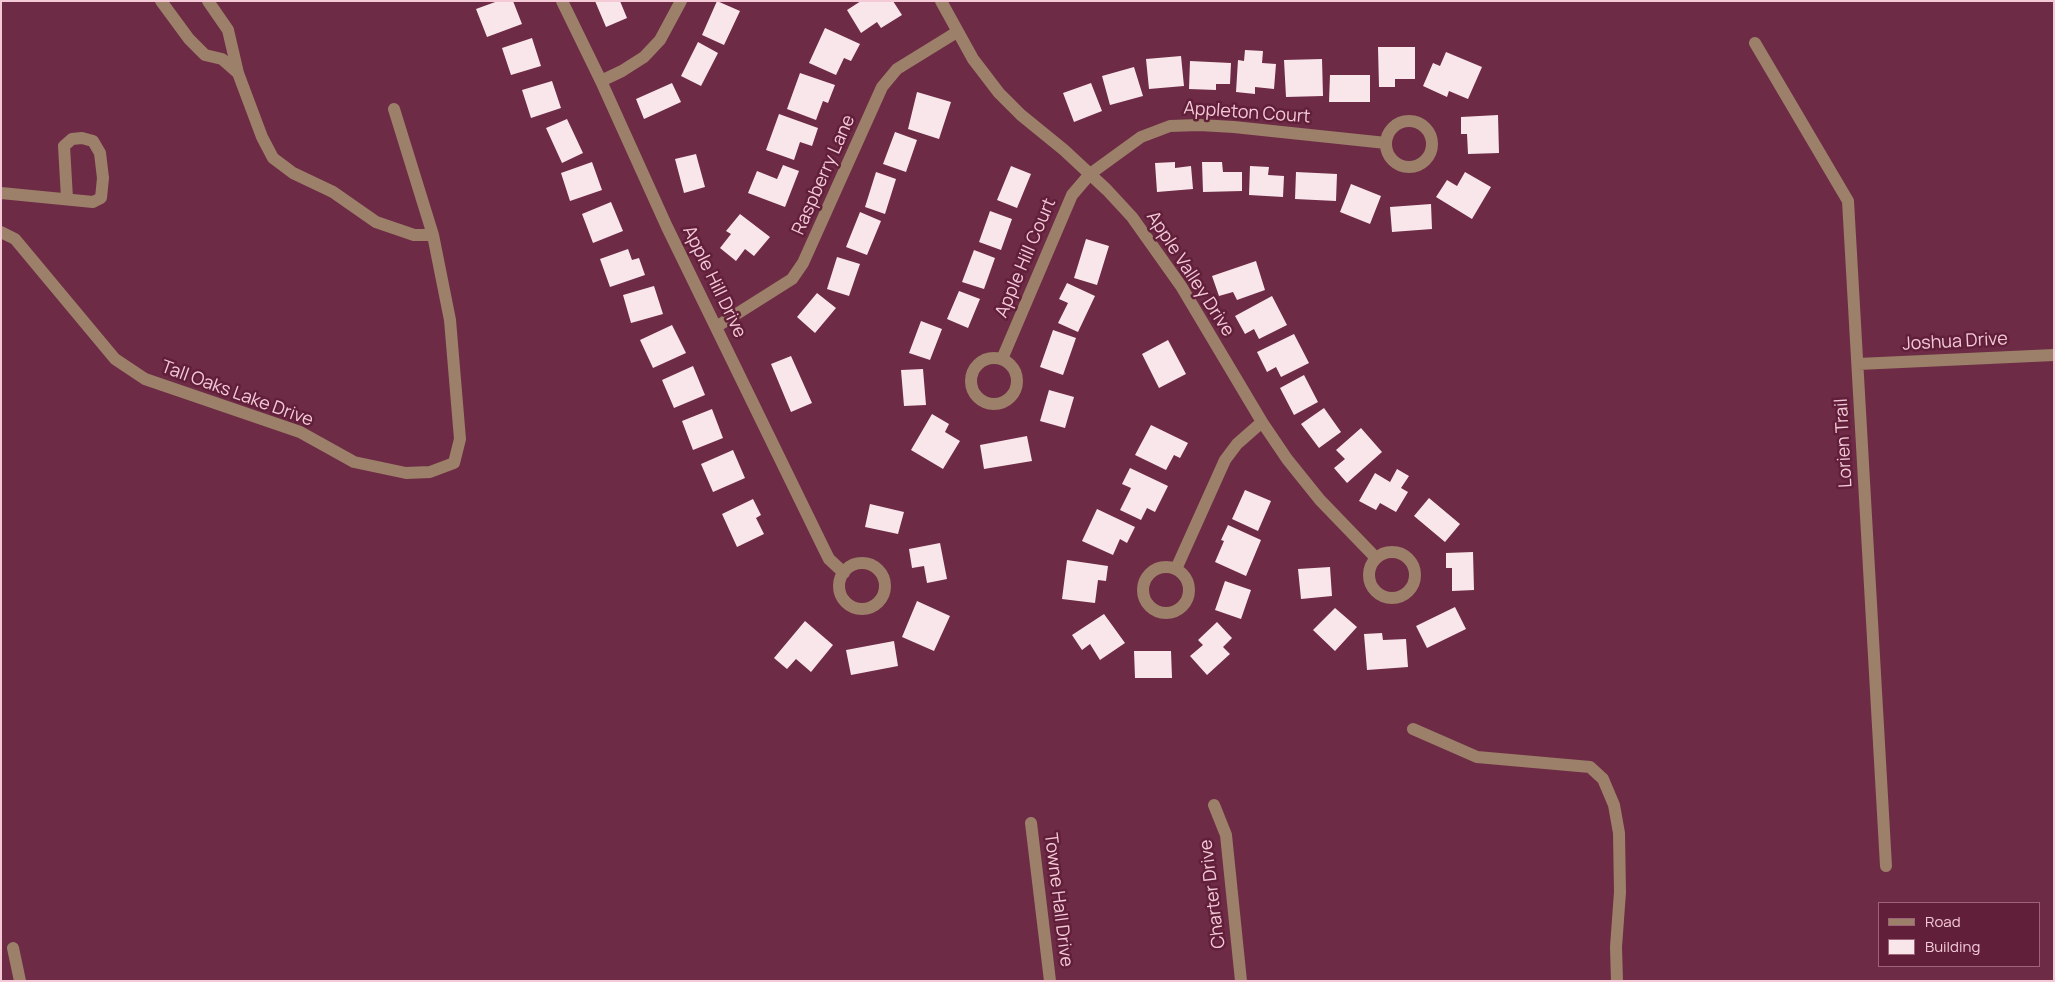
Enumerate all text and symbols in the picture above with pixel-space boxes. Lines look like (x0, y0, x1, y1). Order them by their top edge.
street label: Appleton Court (1183, 98, 1311, 128)
street label: Raspberry Lane (788, 112, 860, 238)
street label: Apple Hill Court (991, 195, 1061, 321)
street label: Apple Valley Drive (1141, 207, 1239, 341)
street label: Apple Hill Drive (678, 223, 750, 341)
street label: Joshua Drive (1902, 328, 2008, 356)
street label: Tall Oaks Lake Drive (158, 356, 316, 432)
street label: Lorien Trail (1831, 398, 1857, 488)
street label: Towne Hall Drive (1039, 832, 1077, 968)
street label: Charter Drive (1196, 838, 1230, 950)
legend (1878, 902, 2040, 967)
text: Road (1925, 911, 1961, 932)
text: Building (1925, 936, 1980, 957)

